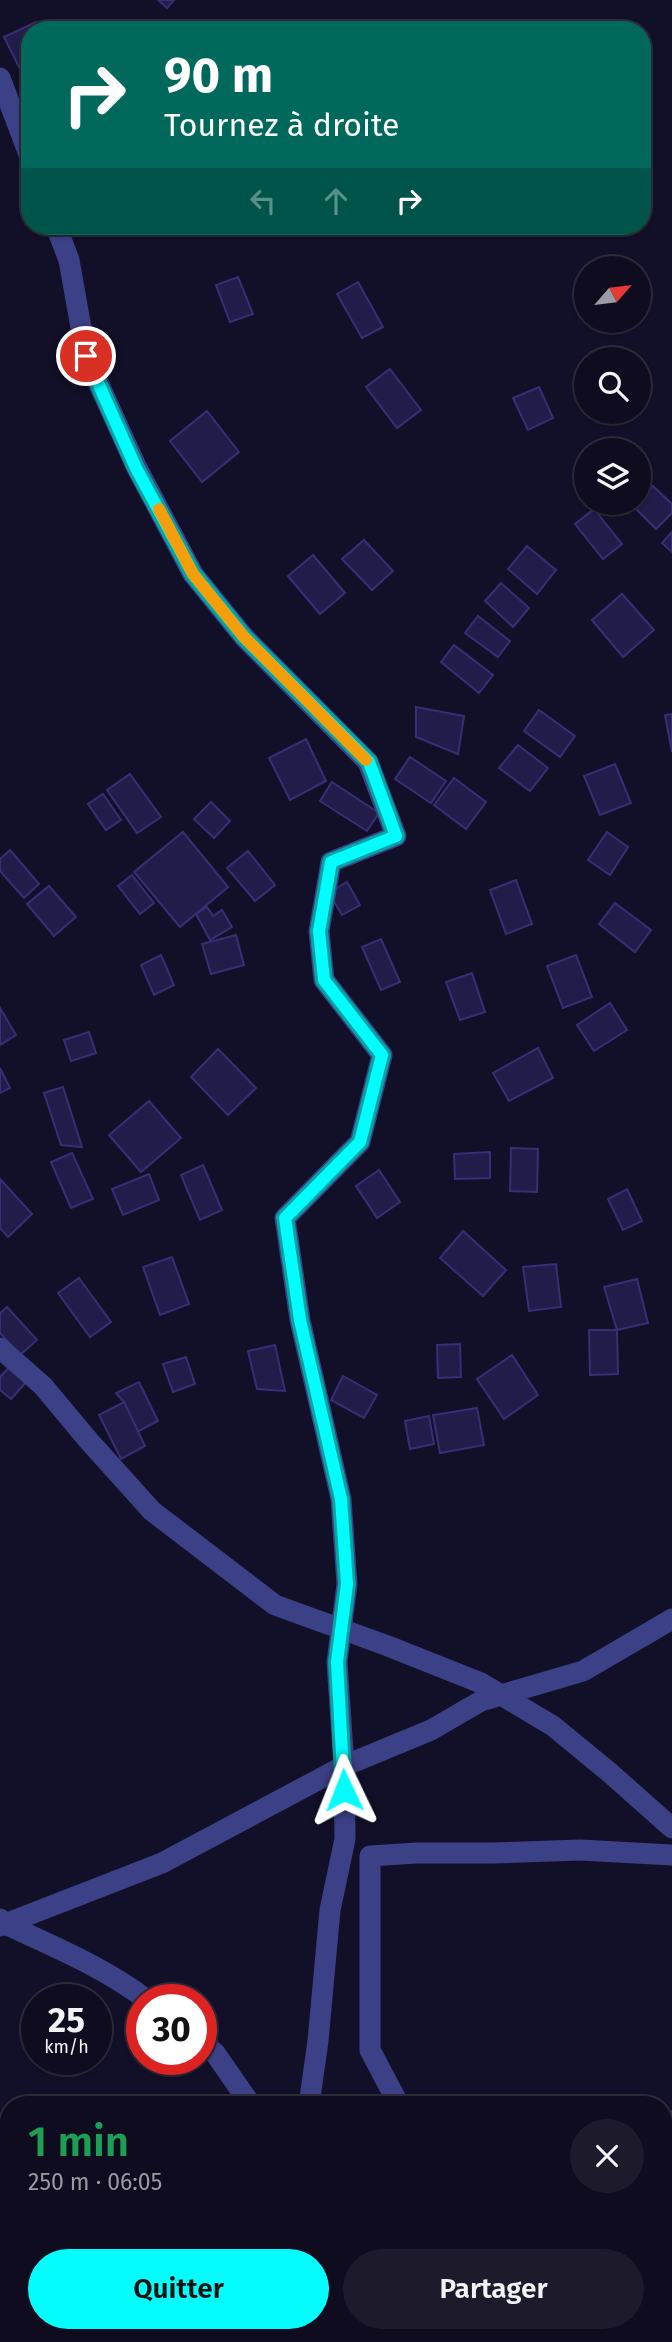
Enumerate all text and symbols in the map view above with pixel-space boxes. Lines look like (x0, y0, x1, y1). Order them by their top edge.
text: 90 m (164, 46, 273, 105)
icon: right (49, 49, 140, 140)
text: Tournez à droite (164, 106, 400, 144)
icon: left (244, 182, 282, 220)
icon: ahead (317, 182, 355, 220)
icon: right (390, 182, 428, 220)
north arrow (574, 256, 651, 332)
map controls (574, 256, 651, 515)
pin (56, 326, 116, 386)
icon: arrive (67, 337, 105, 375)
button: search (574, 347, 651, 424)
button: layers (574, 438, 651, 515)
position arrow (307, 1753, 381, 1827)
speed limit sign: 30 (126, 1984, 217, 2075)
text: 25 (48, 1999, 85, 2041)
text: km/h (44, 2036, 89, 2058)
text: 1 min (28, 2117, 129, 2167)
button: close (570, 2119, 644, 2193)
text: 250 m · 06:05 (28, 2168, 162, 2196)
button: Quitter (28, 2249, 329, 2329)
button: Partager (343, 2249, 644, 2329)

